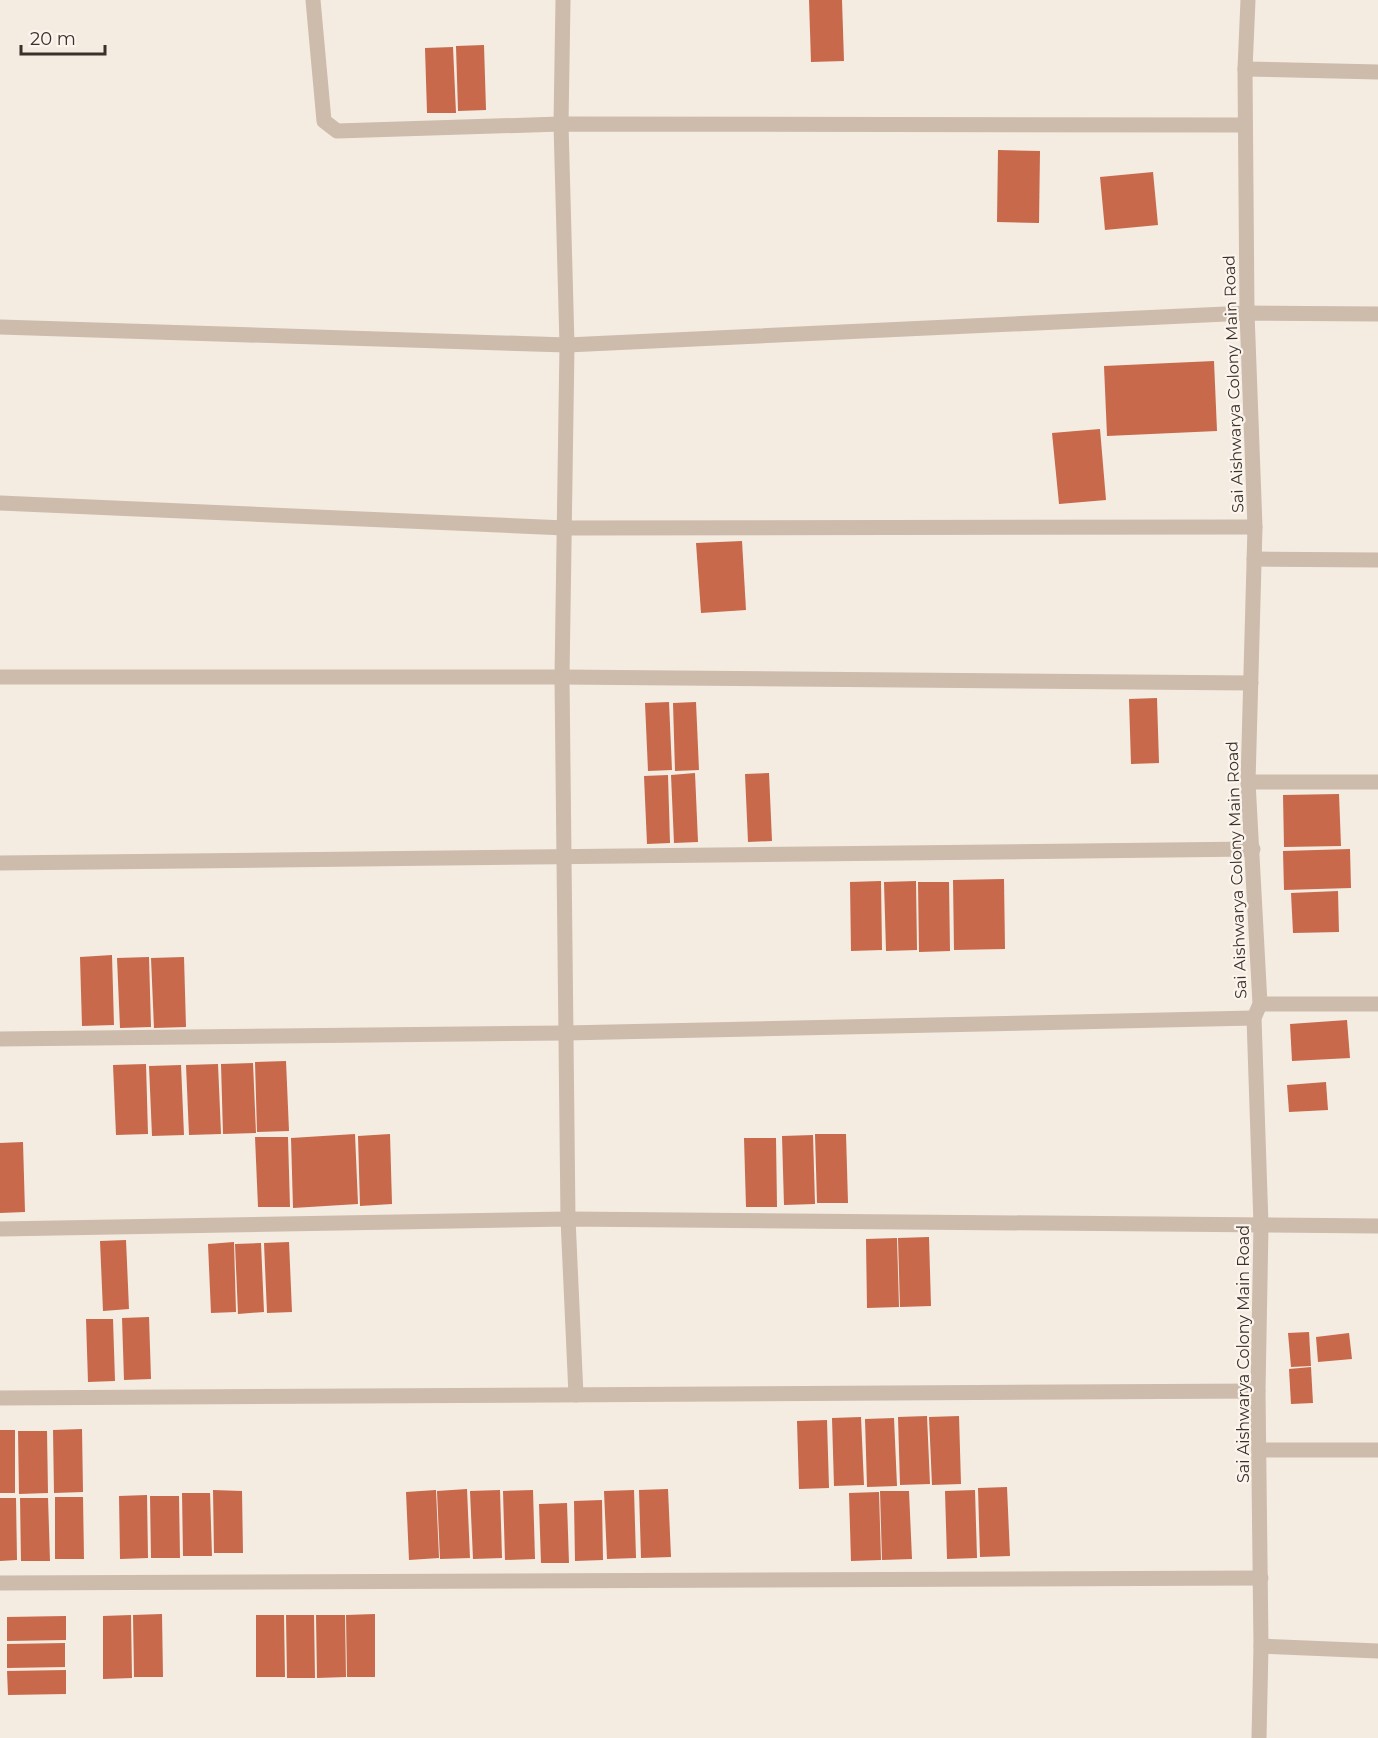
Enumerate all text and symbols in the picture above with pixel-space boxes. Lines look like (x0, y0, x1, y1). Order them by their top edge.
scale bar (21, 18, 105, 56)
text: 20 m (30, 28, 76, 50)
street label: Sai Aishwarya Colony Main Road (1220, 255, 1247, 513)
street label: Sai Aishwarya Colony Main Road (1223, 741, 1250, 999)
street label: Sai Aishwarya Colony Main Road (1234, 1225, 1253, 1483)

